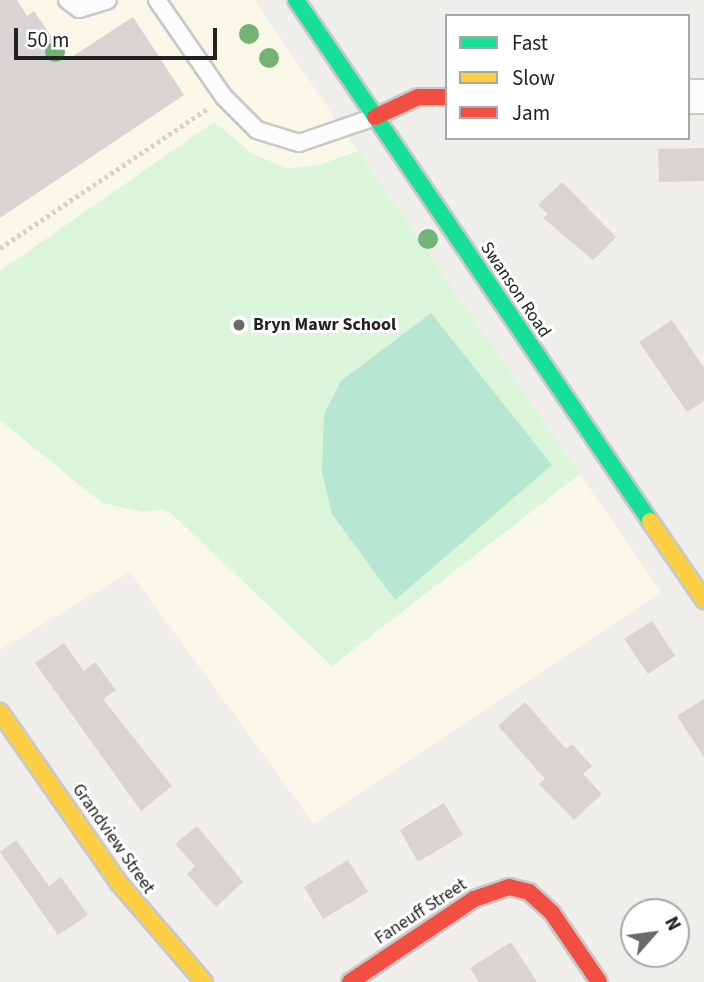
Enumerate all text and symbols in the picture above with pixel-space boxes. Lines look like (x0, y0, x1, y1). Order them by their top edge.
scale bar (18, 14, 220, 58)
legend (445, 14, 690, 140)
text: 50 m (27, 25, 69, 55)
text: Fast (512, 28, 548, 58)
text: Slow (512, 63, 555, 93)
text: Jam (512, 98, 550, 128)
street label: Swanson Road (475, 238, 555, 342)
place label: Bryn Mawr School (253, 314, 396, 336)
marker: Bryn Mawr School (231, 317, 247, 333)
street label: Grandview Street (67, 780, 159, 898)
street label: Faneuff Street (371, 874, 471, 950)
north arrow (620, 898, 690, 968)
text: N (657, 912, 687, 936)

